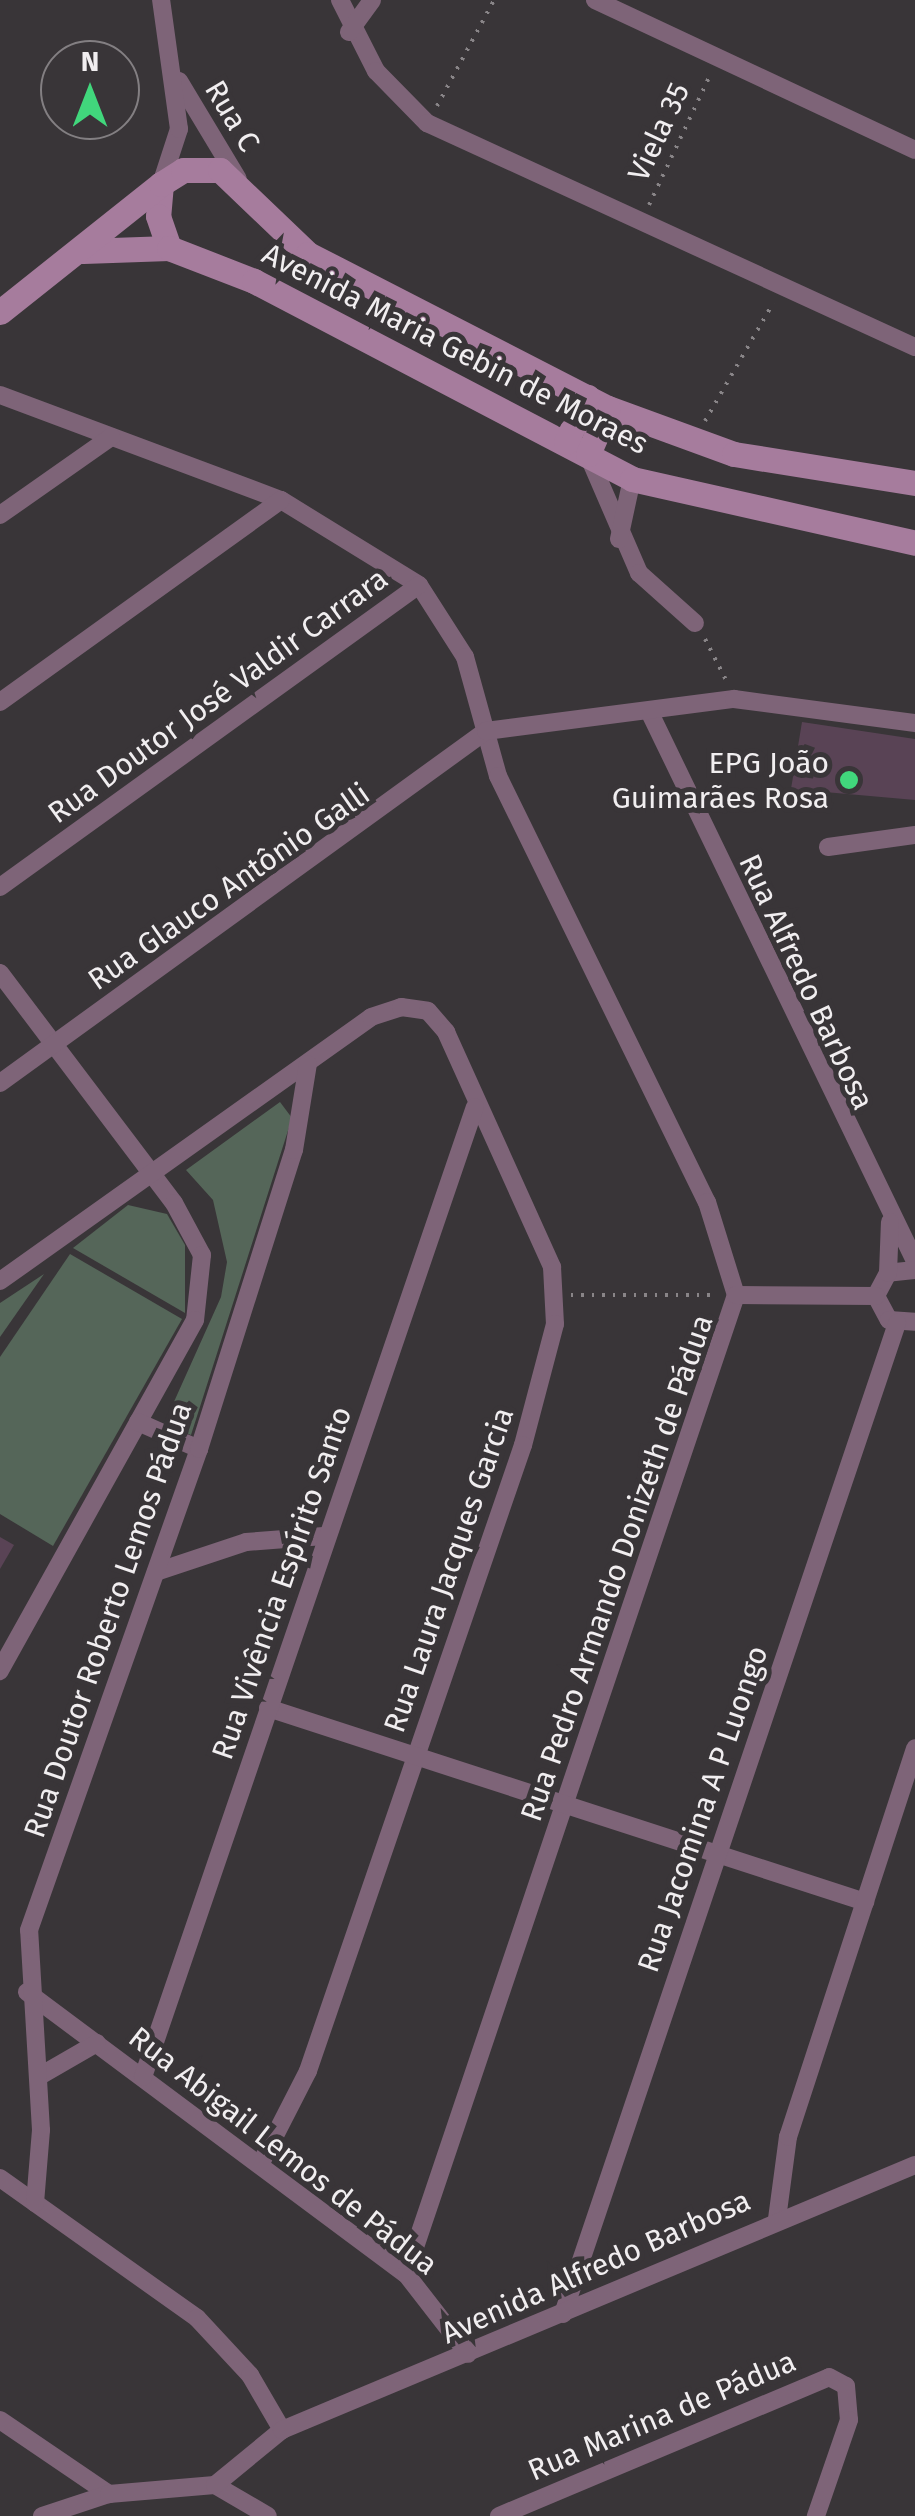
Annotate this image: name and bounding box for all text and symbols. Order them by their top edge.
north arrow [40,40,140,140]
text: N [81,45,99,78]
street label: Rua C [197,74,267,158]
street label: Viela 35 [621,77,697,187]
street label: Avenida Maria Gebin de Moraes [256,236,654,462]
street label: Rua Doutor José Valdir Carrara [41,561,395,831]
place label: EPG João Guimarães Rosa [612,745,829,816]
marker: EPG João Guimarães Rosa [838,769,860,791]
street label: Rua Glauco Antônio Galli [81,776,377,998]
street label: Rua Alfredo Barbosa [731,848,881,1116]
street label: Rua Pedro Armando Donizeth de Pádua [513,1310,721,1826]
street label: Rua Doutor Roberto Lemos Pádua [16,1398,200,1842]
street label: Rua Vivência Espírito Santo [205,1402,359,1764]
street label: Rua Laura Jacques Garcia [376,1403,522,1737]
street label: Rua Jacomina A P Luongo [630,1641,776,1977]
street label: Rua Abigail Lemos de Pádua [122,2019,444,2283]
street label: Avenida Alfredo Barbosa [436,2183,756,2351]
street label: Rua Marina de Pádua [523,2343,801,2489]

